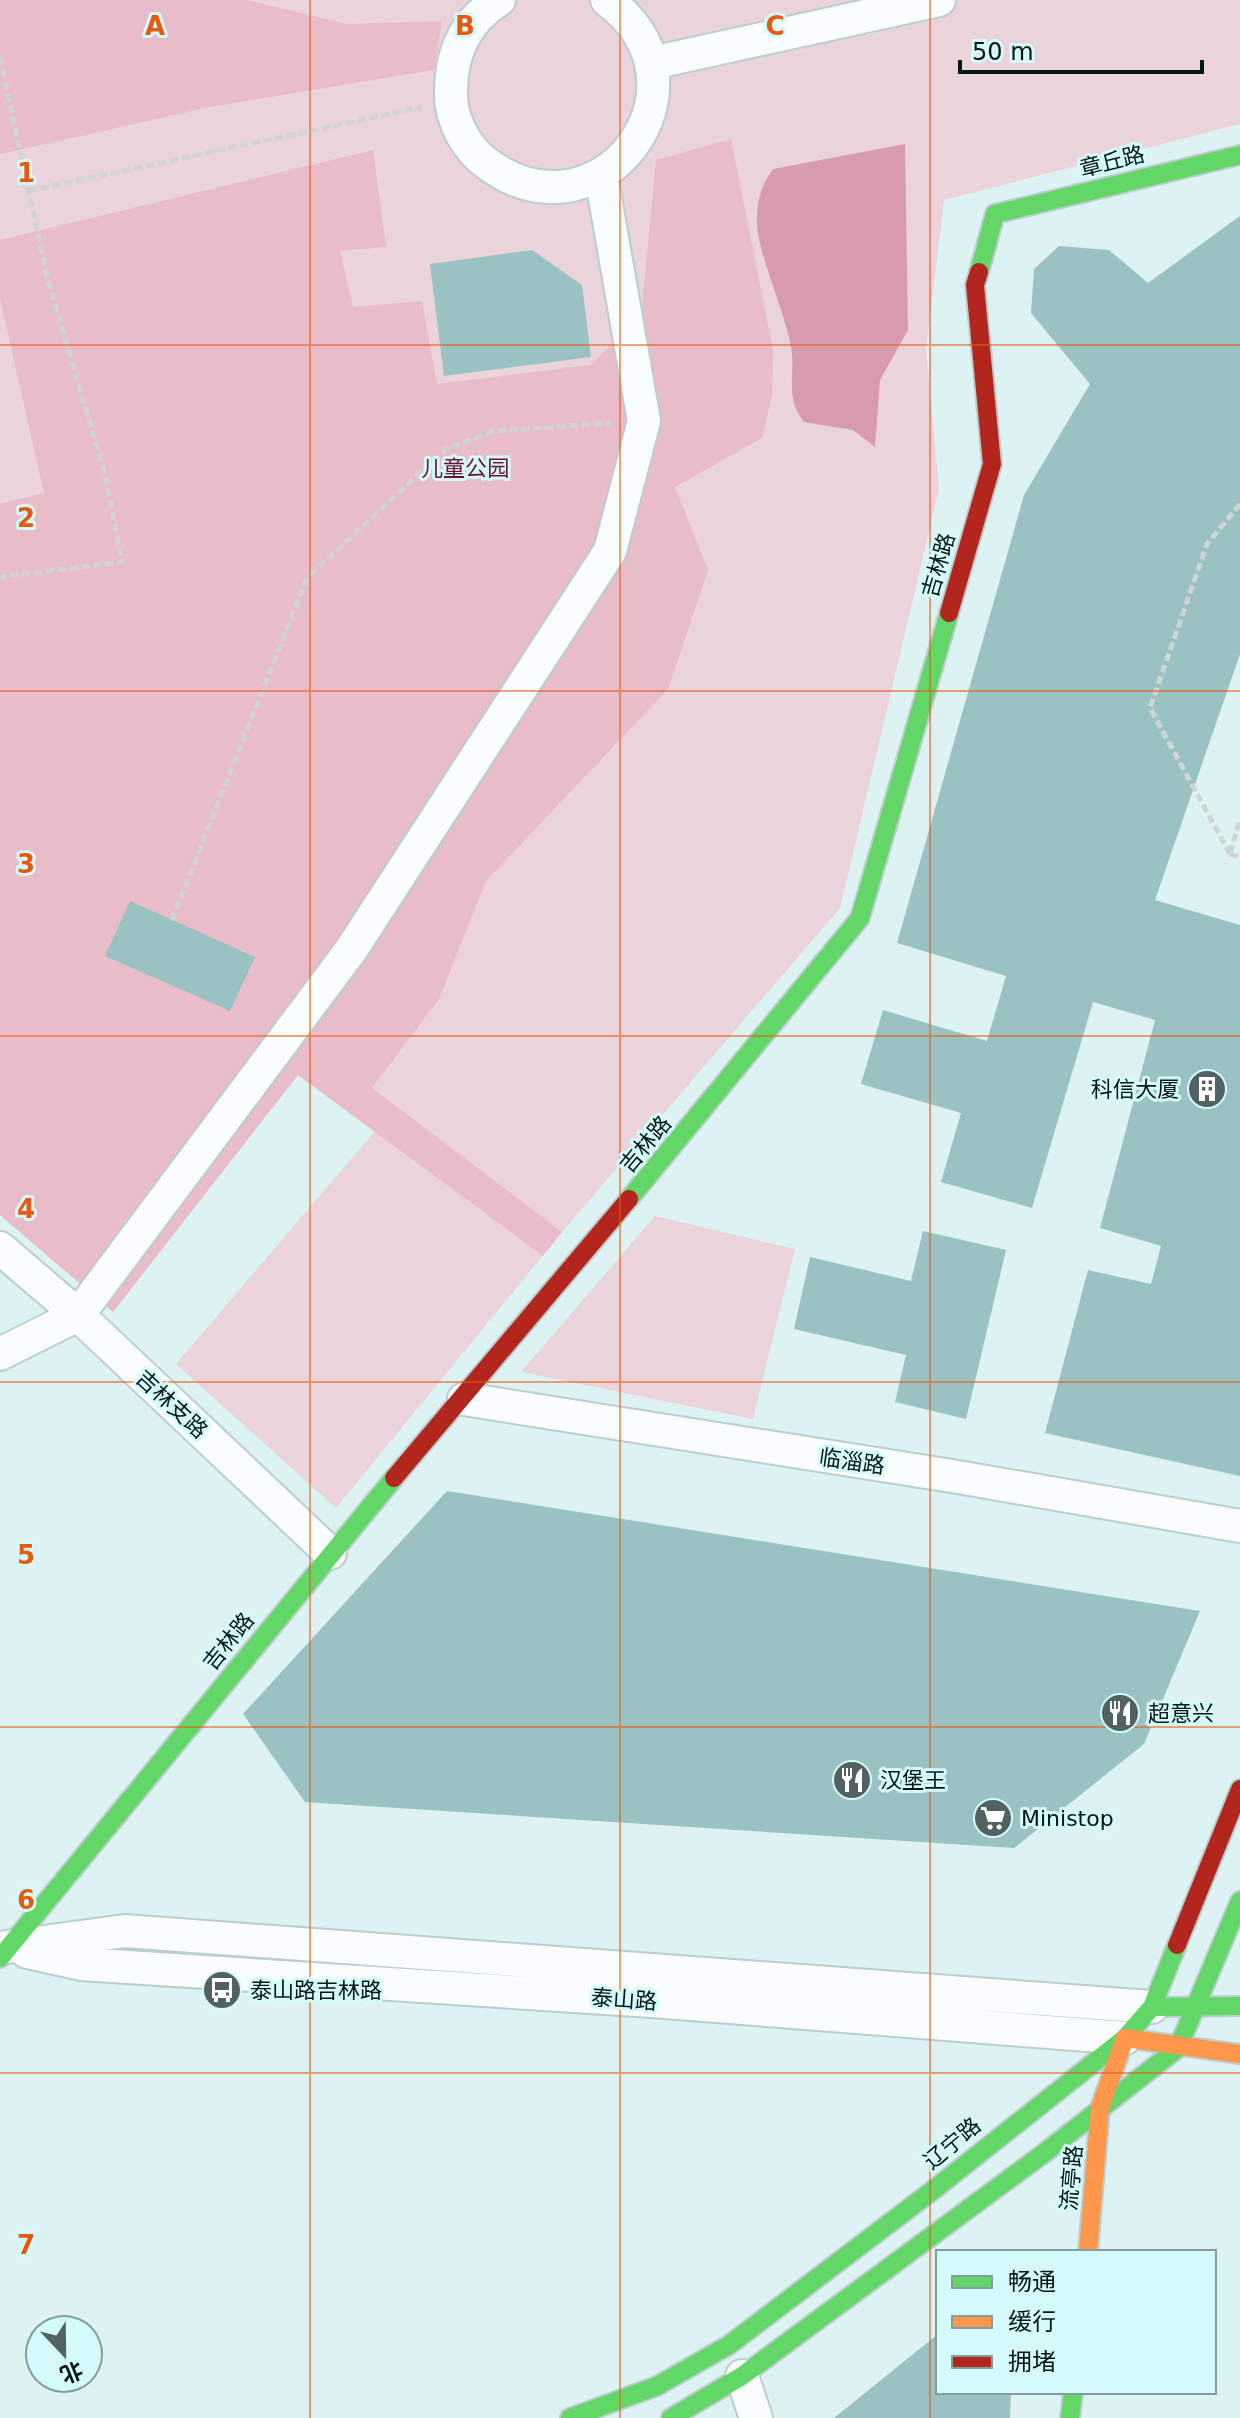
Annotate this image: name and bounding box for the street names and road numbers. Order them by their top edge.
street label: 章丘路 [1077,141,1147,182]
street label: 吉林路 [917,530,960,600]
street label: 吉林路 [615,1111,676,1178]
street label: 吉林支路 [131,1365,212,1444]
street label: 临淄路 [818,1445,886,1478]
street label: 吉林路 [198,1608,259,1675]
street label: 泰山路 [590,1985,658,2014]
street label: 辽宁路 [919,2113,986,2174]
street label: 流亭路 [1056,2144,1087,2212]

